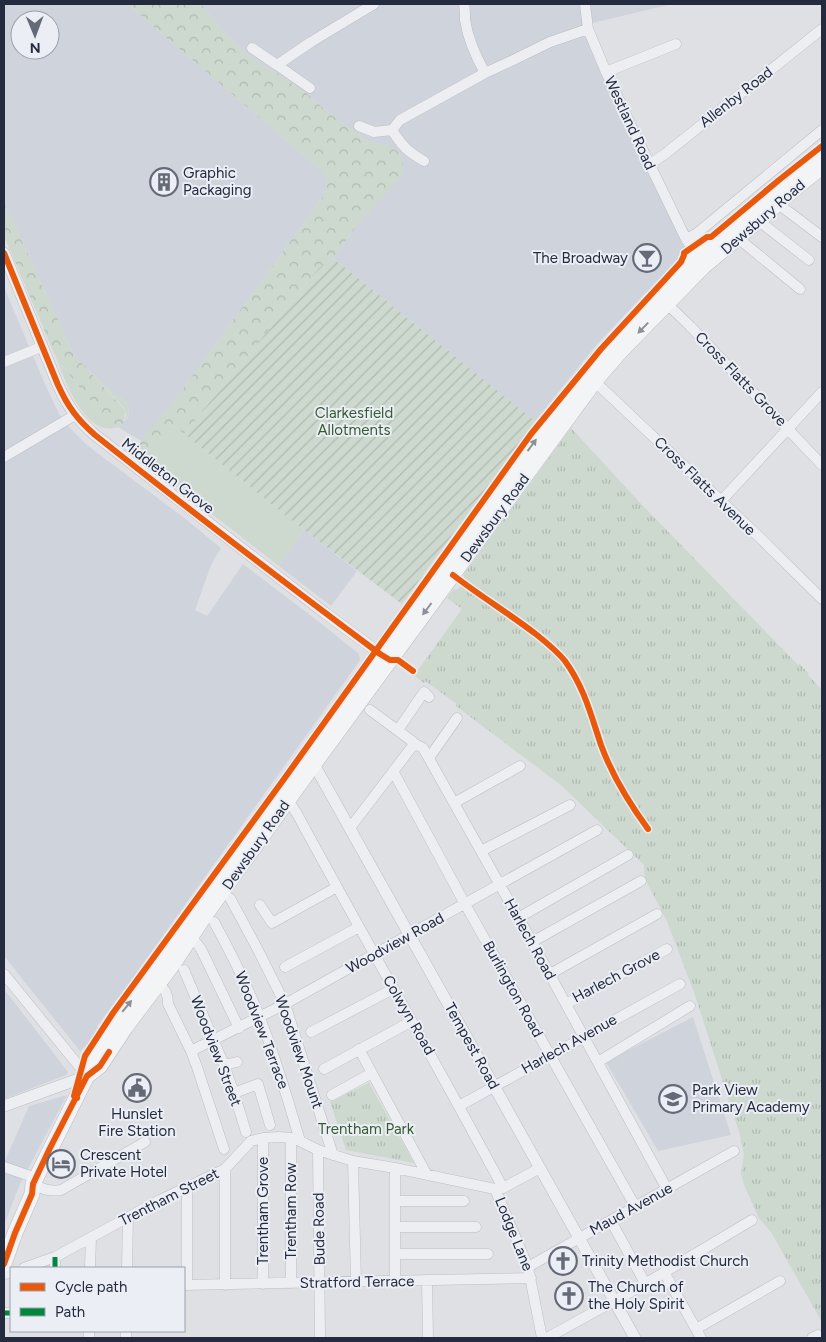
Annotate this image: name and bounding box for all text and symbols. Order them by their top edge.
north arrow [10,10,60,60]
text: N [30,39,41,56]
street label: Allenby Road [696,63,776,131]
street label: Westland Road [601,73,659,173]
place label: Graphic Packaging [183,164,252,199]
building icon: Graphic Packaging [149,167,179,197]
street label: Dewsbury Road [717,176,809,258]
bar icon: The Broadway [632,243,662,273]
place label: The Broadway [533,249,628,267]
one-way arrow [637,322,649,334]
street label: Cross Flatts Grove [691,328,791,430]
park label: Clarkesfield Allotments [315,404,393,439]
street label: Cross Flatts Avenue [651,433,759,539]
street label: Middleton Grove [118,434,218,518]
one-way arrow [527,438,537,452]
street label: Dewsbury Road [457,470,533,566]
one-way arrow [423,603,433,616]
street label: Dewsbury Road [218,797,294,893]
street label: Harlech Road [500,895,560,983]
street label: Woodview Road [343,909,447,977]
street label: Burlington Road [479,938,547,1040]
street label: Harlech Grove [569,945,663,1007]
street label: Woodview Terrace [231,969,293,1091]
street label: Colwyn Road [379,972,439,1058]
street label: Woodview Street [187,993,245,1109]
street label: Woodview Mount [271,993,327,1111]
one-way arrow [121,1000,132,1013]
street label: Tempest Road [441,1000,503,1092]
street label: Harlech Avenue [518,1010,620,1078]
public building icon: Hunslet Fire Station [122,1073,152,1103]
place label: Park View Primary Academy [692,1081,810,1116]
school or university icon: Park View Primary Academy [658,1084,688,1114]
place label: Hunslet Fire Station [98,1105,176,1140]
park label: Trentham Park [318,1120,415,1138]
place label: Crescent Private Hotel [80,1146,167,1181]
hotel icon: Crescent Private Hotel [46,1149,76,1179]
street label: Trentham Grove [254,1157,272,1265]
street label: Trentham Row [282,1162,300,1260]
street label: Trentham Street [116,1164,222,1230]
street label: Maud Avenue [586,1179,676,1239]
street label: Bude Road [309,1192,329,1266]
street label: Lodge Lane [491,1194,537,1274]
church icon: Trinity Methodist Church [548,1246,578,1276]
place label: Trinity Methodist Church [582,1252,749,1270]
legend [10,1267,185,1332]
street label: Stratford Terrace [300,1272,414,1292]
text: Cycle path [55,1278,127,1296]
place label: The Church of the Holy Spirit [588,1278,685,1313]
church icon: The Church of the Holy Spirit [554,1281,584,1311]
text: Path [55,1303,85,1321]

